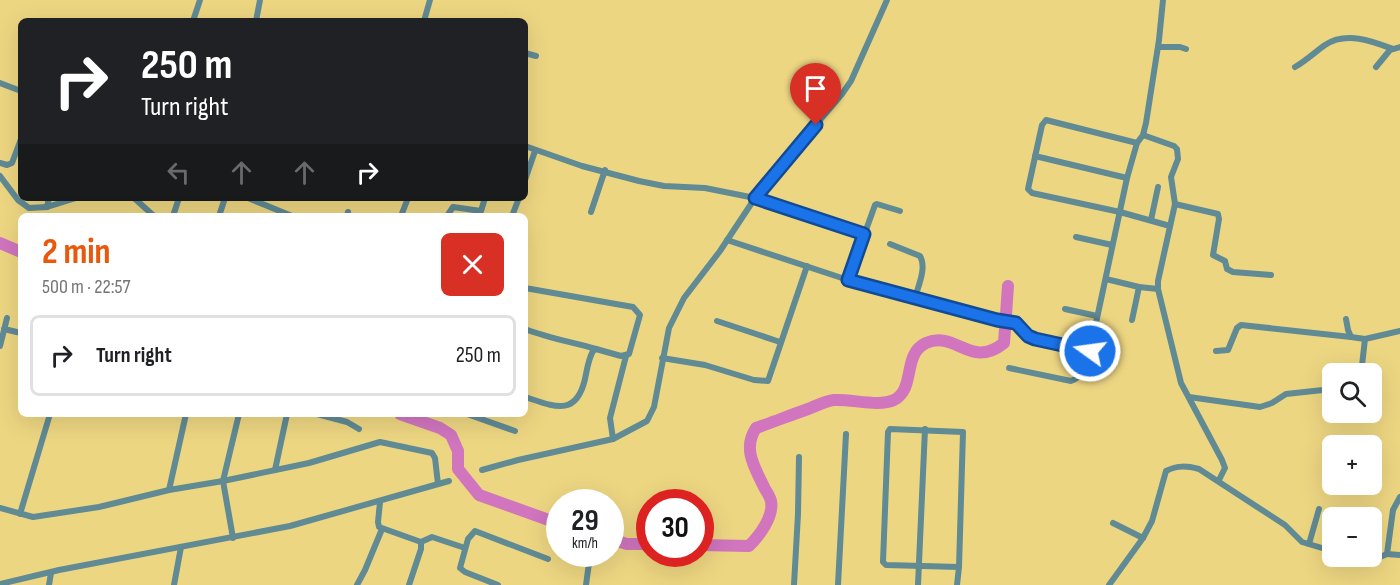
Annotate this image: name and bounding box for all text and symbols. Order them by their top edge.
text: 250 m [141,40,232,91]
icon: right [42,42,120,120]
pin [790,63,841,125]
icon: arrive [799,72,832,105]
text: Turn right [141,91,228,123]
icon: left [162,156,195,189]
icon: ahead [225,156,258,189]
icon: ahead [288,156,321,189]
icon: right [351,156,384,189]
text: 2 min [42,231,111,274]
button: close [441,233,504,296]
text: 500 m · 22:57 [42,275,130,299]
position arrow [1058,319,1122,383]
icon: right [45,339,78,372]
text: Turn right [96,342,172,369]
text: 250 m [456,342,501,369]
map controls [1322,363,1382,567]
button: search [1322,363,1382,423]
button: + [1322,435,1382,495]
speed limit sign: 30 [636,489,714,567]
text: 29 [571,503,599,539]
button: − [1322,507,1382,567]
text: km/h [572,534,598,553]

